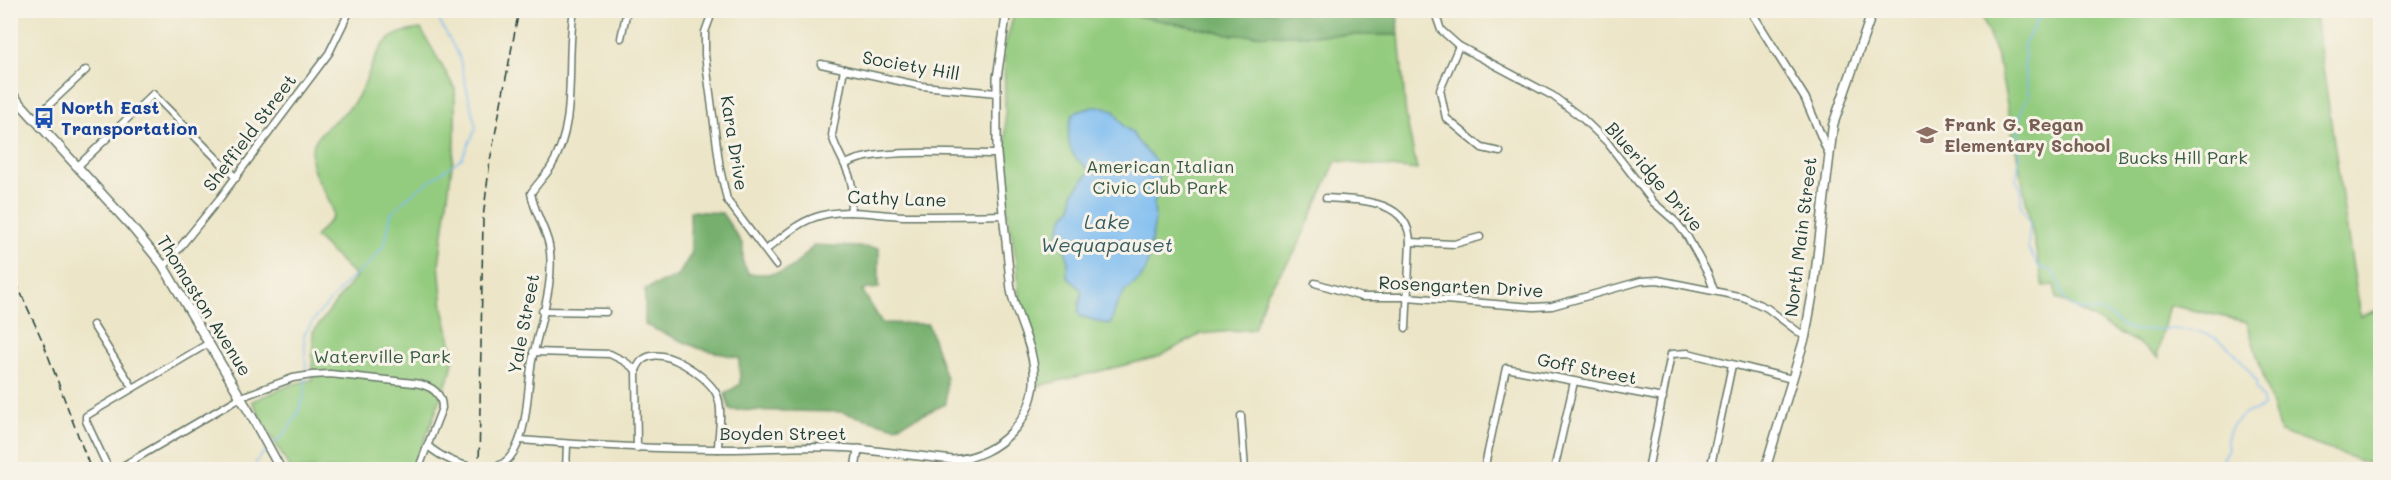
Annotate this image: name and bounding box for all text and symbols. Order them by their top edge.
street label: Society Hill [861,45,962,85]
street label: Sheffield Street [197,69,301,196]
street label: Kara Drive [716,94,754,192]
place label: North East Transportation [61,95,198,140]
bus stop icon: North East Transportation [32,106,56,130]
place label: Frank G. Regan Elementary School [1944,112,2110,157]
street label: Blueridge Drive [1601,117,1709,236]
school or university icon: Frank G. Regan Elementary School [1915,123,1939,147]
park label: Bucks Hill Park [2118,145,2248,169]
park label: American Italian Civic Club Park [1086,154,1234,199]
street label: North Main Street [1778,156,1822,318]
street label: Cathy Lane [847,184,947,212]
water label: Lake Wequapauset [1041,208,1173,257]
street label: Thomaston Avenue [152,231,258,380]
street label: Rosengarten Drive [1378,270,1544,302]
street label: Yale Street [502,272,545,376]
park label: Waterville Park [314,344,450,368]
street label: Goff Street [1535,347,1639,389]
street label: Boyden Street [720,421,846,445]

